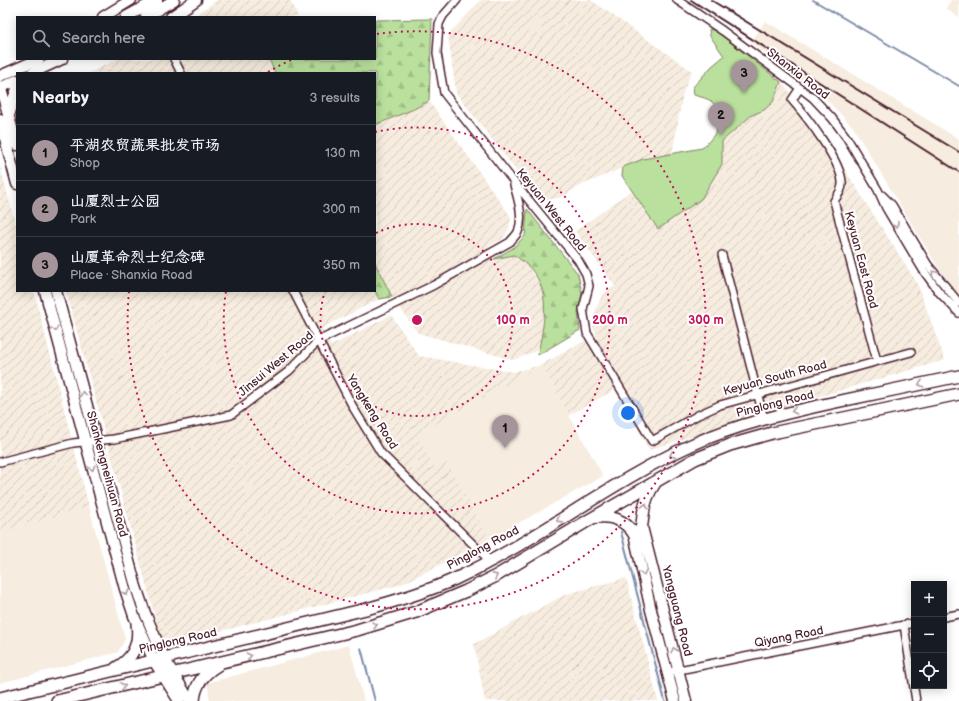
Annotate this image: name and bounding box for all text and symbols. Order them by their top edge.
search box [16,16,376,60]
icon: search [30,27,52,49]
text: Search here [62,29,145,48]
street label: Shanxia Road [764,45,832,103]
pin: 3 [731,60,757,93]
text: Nearby [32,88,89,108]
text: 3 results [309,90,360,106]
pin: 2 [708,102,734,135]
text: 平湖农贸蔬果批发市场 [70,136,220,155]
text: 1 [42,145,48,161]
text: 130 m [325,145,360,161]
text: Shop [70,155,100,171]
street label: Keyuan West Road [513,166,589,255]
text: 山厦烈士公园 [70,192,160,211]
text: 2 [41,201,49,217]
text: 300 m [322,201,360,217]
street label: Keyuan East Road [841,210,881,310]
text: Park [70,211,96,227]
one-way arrow [891,221,898,228]
text: 山厦革命烈士纪念碑 [70,248,205,267]
text: 3 [41,257,49,273]
text: 350 m [323,257,360,273]
text: Place · Shanxia Road [70,267,192,283]
one-way arrow [931,270,939,277]
centre of rings [410,313,424,327]
text: 100 m [496,313,530,328]
text: 200 m [592,313,628,328]
text: 300 m [688,313,724,328]
one-way arrow [50,325,59,332]
street label: Jinsui West Road [235,328,317,400]
street label: Keyuan South Road [722,357,828,399]
street label: Yangkeng Road [343,371,401,452]
one-way arrow [918,379,924,387]
street label: Pinglong Road [735,387,815,421]
one-way arrow [79,390,88,397]
your location [618,403,638,423]
one-way arrow [791,407,797,415]
street label: Shankengneihuan Road [83,409,131,539]
pin: 1 [492,415,518,448]
one-way arrow [669,450,676,457]
one-way arrow [87,464,96,471]
one-way arrow [640,502,648,509]
one-way arrow [556,515,563,522]
street label: Pinglong Road [444,523,522,573]
street label: Yangguang Road [658,563,696,658]
one-way arrow [638,569,646,576]
one-way arrow [491,573,499,580]
map controls [911,581,947,689]
button: + [911,581,947,617]
one-way arrow [122,590,130,597]
button: − [911,617,947,653]
one-way arrow [372,621,379,630]
street label: Qiyang Road [753,623,825,651]
street label: Pinglong Road [138,625,218,657]
one-way arrow [670,646,678,653]
one-way arrow [246,652,252,660]
button: locate [911,653,947,689]
one-way arrow [119,682,126,690]

